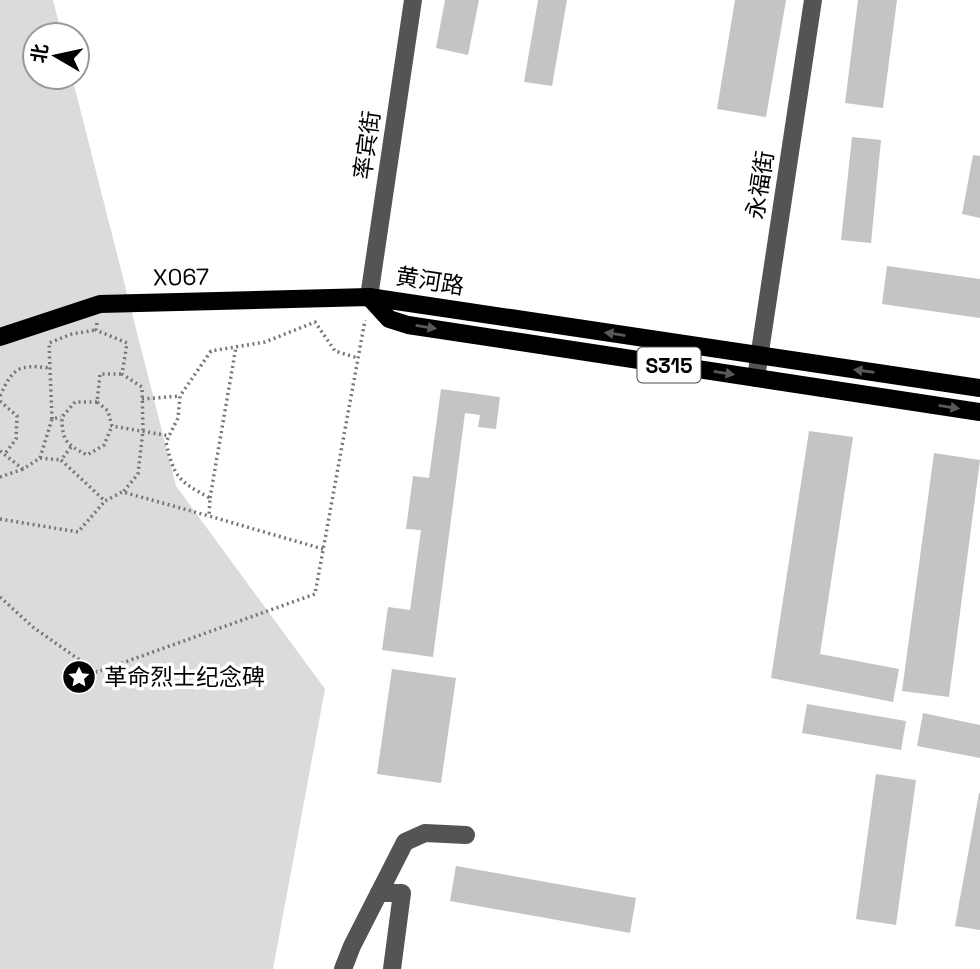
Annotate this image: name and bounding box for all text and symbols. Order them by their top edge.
north arrow [21,21,91,91]
text: 北 [26,42,54,65]
street label: 率宾街 [347,109,387,181]
street label: 永福街 [740,149,780,221]
street label: 黄河路 [394,261,466,301]
street label: X067 [153,262,209,292]
one-way arrow [416,322,438,333]
one-way arrow [604,328,626,339]
road number: S315 [638,348,700,382]
one-way arrow [853,366,875,377]
one-way arrow [713,368,735,379]
one-way arrow [938,402,960,413]
place icon: 革命烈士纪念碑 [60,658,98,696]
place label: 革命烈士纪念碑 [104,662,265,692]

